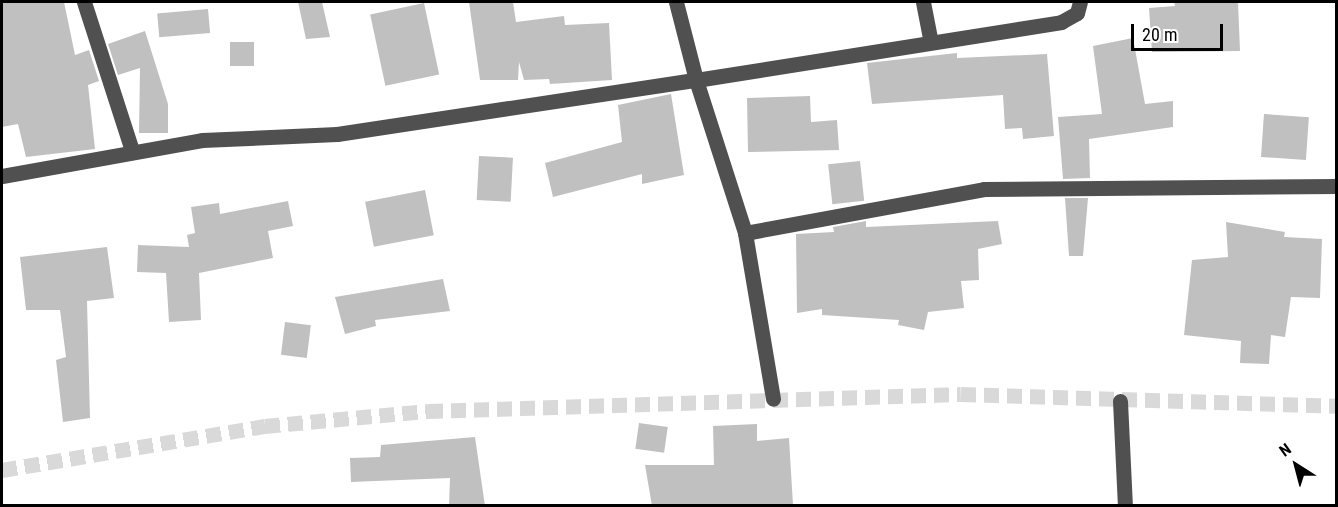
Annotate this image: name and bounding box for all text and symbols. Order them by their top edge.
scale bar [1134,12,1226,50]
text: 20 m [1142,24,1177,45]
north arrow [1266,435,1326,495]
text: N [1276,439,1295,461]

